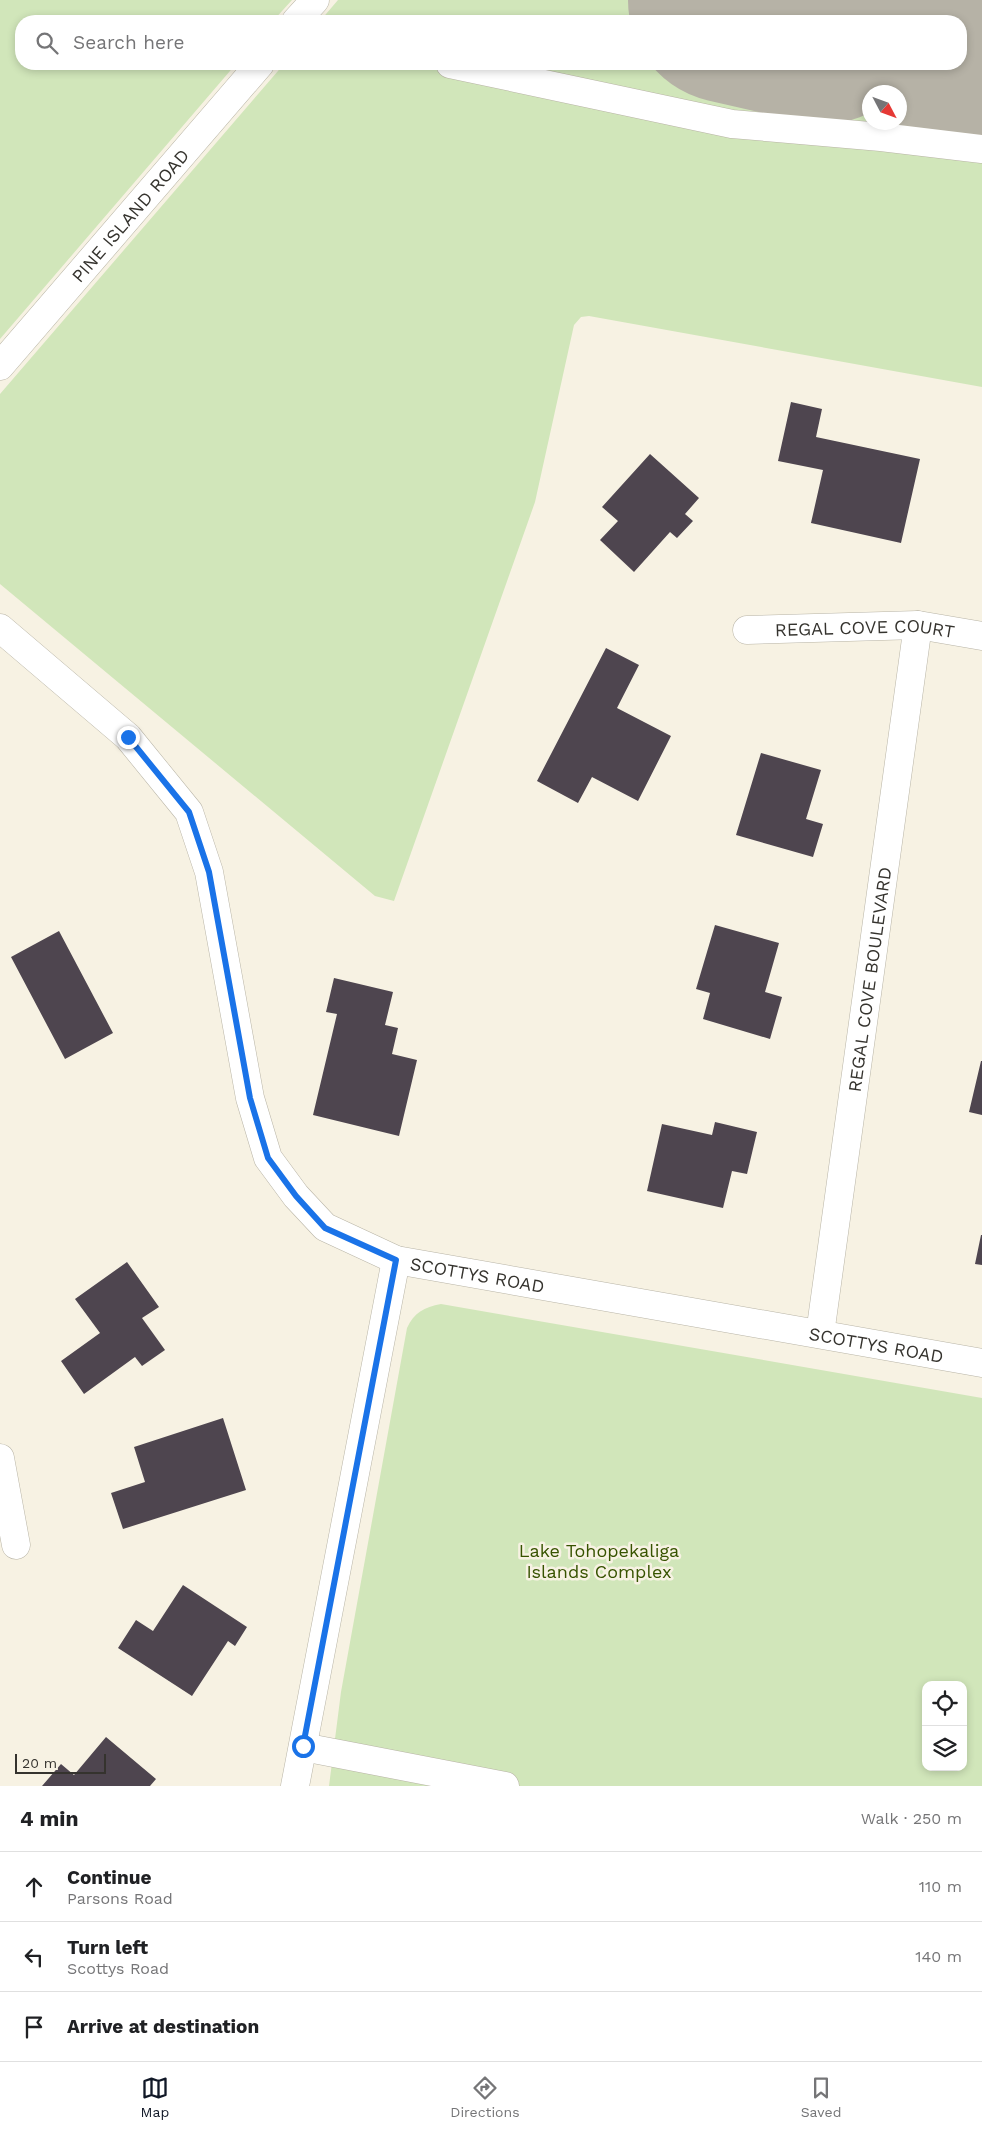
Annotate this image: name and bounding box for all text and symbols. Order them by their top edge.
search box [15,15,967,70]
icon: search [33,29,61,57]
text: Search here [73,31,184,54]
north arrow [862,85,907,130]
street label: PINE ISLAND ROAD [67,144,193,286]
street label: REGAL COVE COURT [774,614,957,642]
route end [117,726,140,749]
street label: REGAL COVE BOULEVARD [843,865,895,1093]
street label: SCOTTYS ROAD [409,1252,546,1296]
street label: SCOTTYS ROAD [807,1322,945,1367]
park label: Lake Tohopekaliga Islands Complex [519,1540,679,1582]
map controls [922,1681,967,1771]
button: locate [922,1681,967,1726]
button: layers [922,1726,967,1771]
route start [292,1735,315,1758]
scale bar [15,1751,106,1774]
text: 20 m [22,1755,57,1771]
text: 4 min [20,1806,78,1831]
text: Walk · 250 m [861,1809,962,1828]
text: Continue [67,1866,151,1889]
icon: ahead [20,1873,48,1901]
text: 110 m [919,1877,962,1896]
text: Parsons Road [67,1889,173,1908]
text: Turn left [67,1936,148,1959]
icon: left [20,1943,48,1971]
text: 140 m [915,1947,962,1966]
text: Scottys Road [67,1959,169,1978]
icon: arrive [20,2013,48,2041]
text: Arrive at destination [67,2015,259,2038]
tab: Map [141,2074,169,2120]
tab: Directions [450,2074,520,2120]
tab: Saved [801,2074,841,2120]

